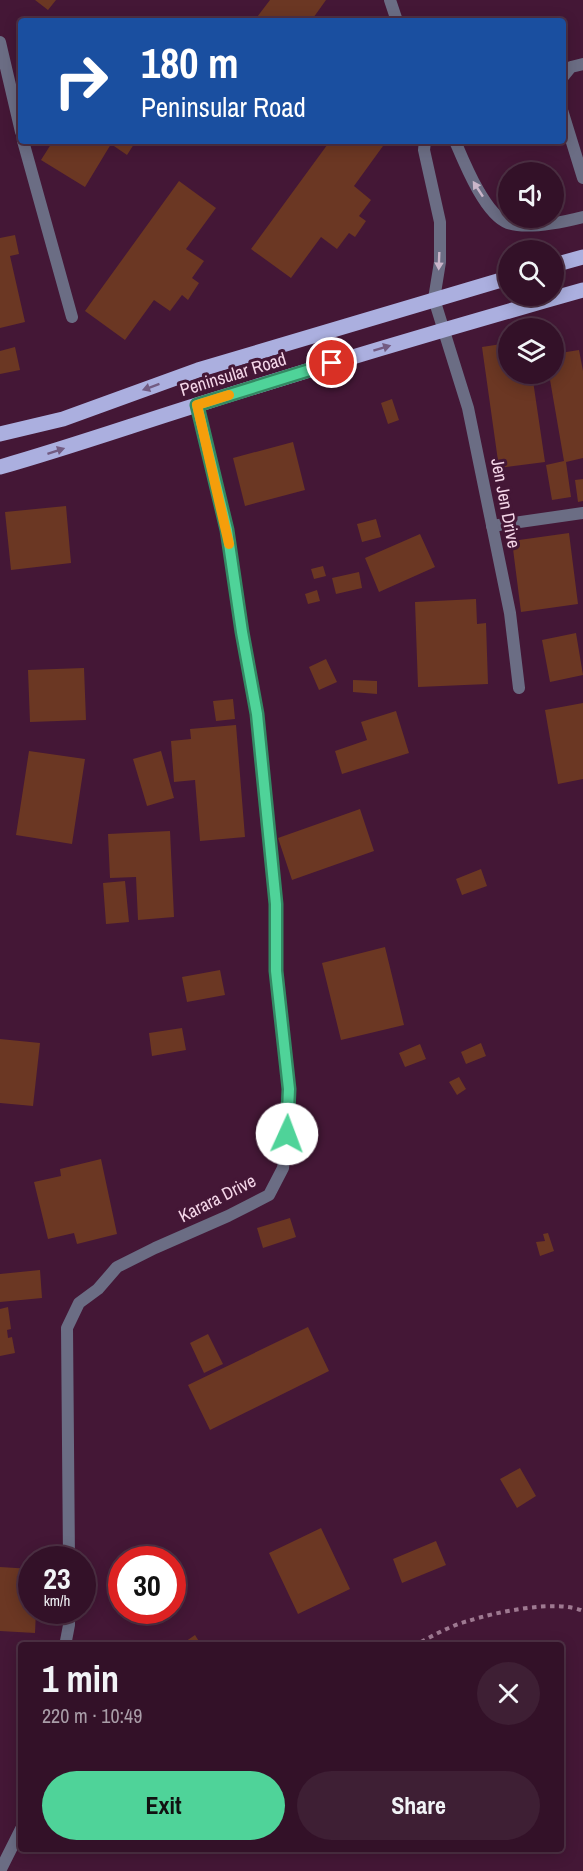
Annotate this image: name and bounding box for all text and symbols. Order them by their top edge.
text: 180 m [141,35,239,91]
icon: right [42,42,120,120]
text: Peninsular Road [141,89,306,125]
map controls [498,162,564,384]
button: sound [498,162,564,228]
one-way arrow [472,182,484,198]
button: search [498,240,564,306]
one-way arrow [435,251,444,270]
button: layers [498,318,564,384]
pin [306,337,357,388]
one-way arrow [373,343,391,352]
street label: Peninsular Road [177,346,289,402]
icon: arrive [315,346,348,379]
one-way arrow [142,382,160,392]
one-way arrow [47,446,65,455]
street label: Jen Jen Drive [485,456,527,550]
position arrow [255,1102,319,1166]
street label: Karara Drive [174,1168,260,1228]
speed limit sign: 30 [108,1546,186,1624]
text: 23 [43,1558,71,1598]
text: km/h [44,1590,70,1611]
text: 1 min [42,1655,119,1703]
button: close [477,1662,540,1725]
text: 220 m · 10:49 [42,1702,142,1729]
button: Exit [42,1771,285,1840]
button: Share [297,1771,540,1840]

